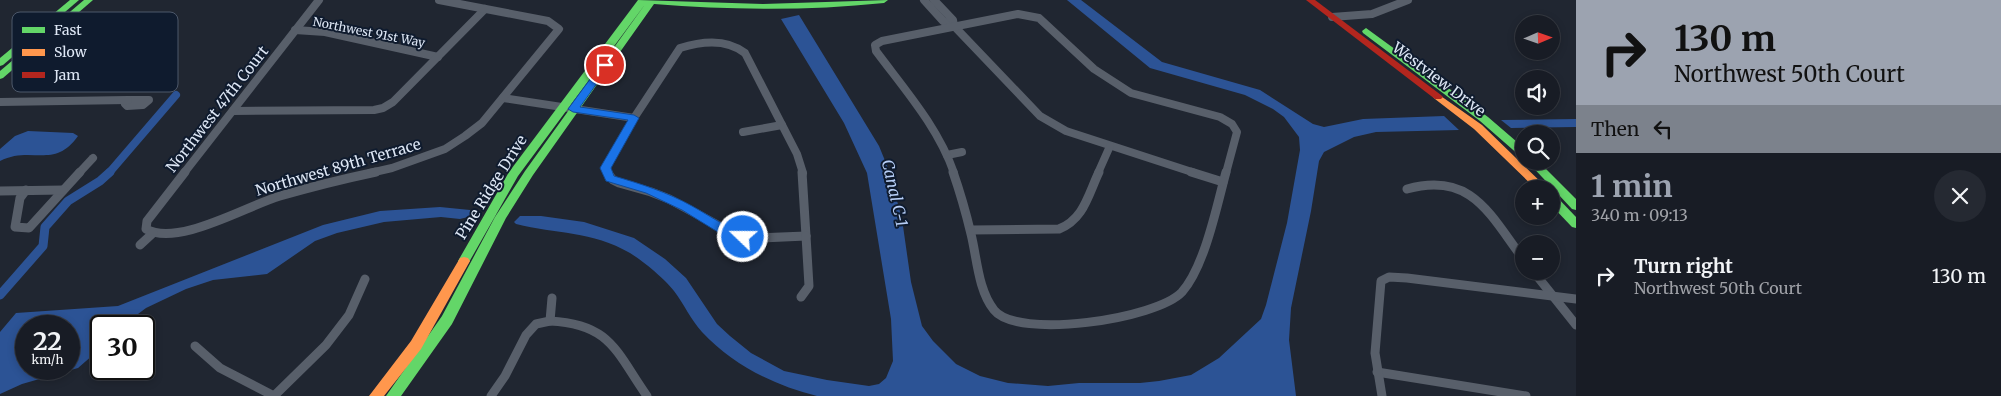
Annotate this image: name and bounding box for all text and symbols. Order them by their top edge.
legend [12,12,178,92]
street label: Northwest 91st Way [312,14,426,50]
north arrow [1515,15,1560,60]
map controls [1515,15,1560,280]
text: 130 m [1674,17,1776,61]
icon: right [1591,20,1656,85]
text: Fast [54,21,82,39]
street label: Westview Drive [1388,37,1490,120]
street label: Northwest 47th Court [162,42,272,176]
text: Slow [54,43,87,61]
pin [584,44,626,86]
icon: arrive [591,51,619,79]
text: Northwest 50th Court [1674,60,1905,88]
text: Jam [53,66,80,84]
button: sound [1515,70,1560,115]
icon: left [1649,115,1677,143]
text: Then [1591,117,1639,141]
button: search [1515,125,1560,170]
street label: Pine Ridge Drive [451,131,531,243]
street label: Northwest 89th Terrace [253,134,423,200]
water label: Canal C-1 [878,157,912,229]
text: 1 min [1591,167,1673,205]
button: close [1934,170,1986,222]
button: + [1515,180,1560,225]
text: 340 m · 09:13 [1591,205,1688,225]
position arrow [716,210,768,262]
button: − [1515,235,1560,280]
text: Turn right [1634,254,1733,278]
icon: right [1591,262,1619,290]
text: 130 m [1932,264,1986,288]
text: Northwest 50th Court [1634,278,1802,298]
speed limit sign: 30 [90,315,155,380]
text: 22 [33,325,62,357]
text: km/h [32,352,63,367]

